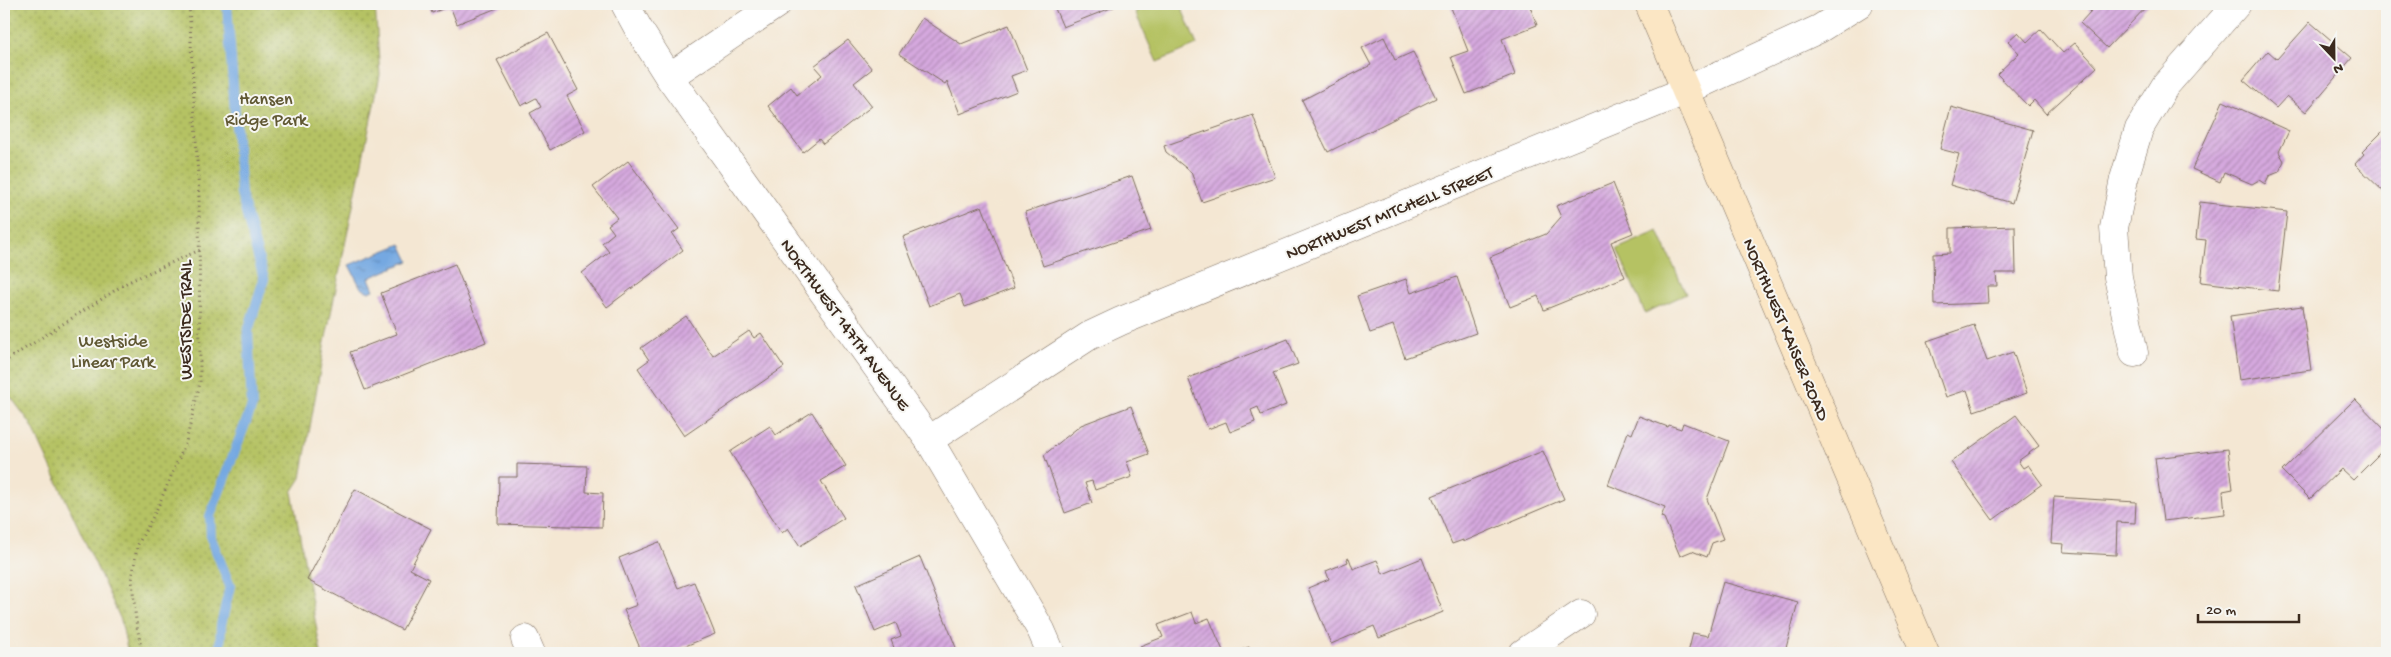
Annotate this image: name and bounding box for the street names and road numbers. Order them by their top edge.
street label: NORTHWEST MITCHELL STREET [1283,163,1498,266]
street label: NORTHWEST 147TH AVENUE [775,236,914,416]
street label: NORTHWEST KAISER ROAD [1737,236,1833,425]
street label: WESTSIDE TRAIL [177,259,198,380]

